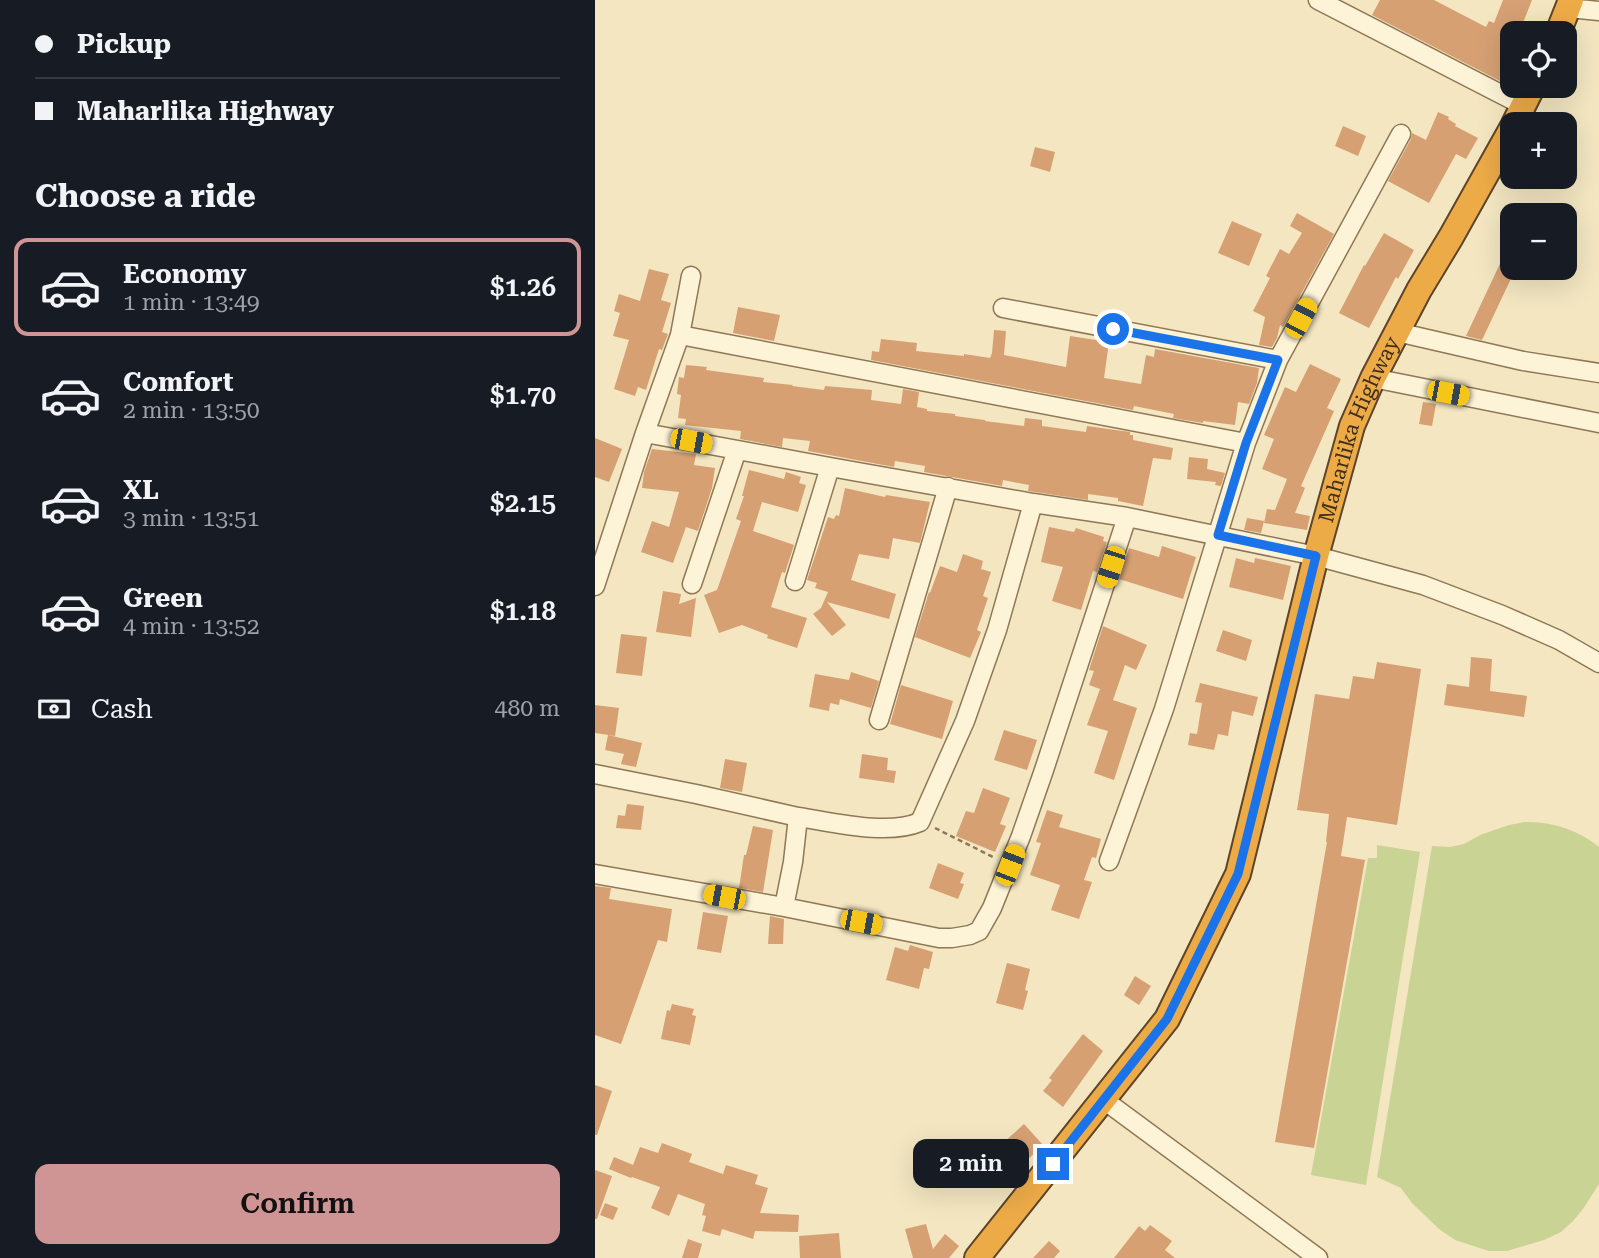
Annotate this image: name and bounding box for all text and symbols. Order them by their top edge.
map controls [1500,21,1577,280]
button: locate [1500,21,1577,98]
text: Pickup [77,29,171,59]
text: Maharlika Highway [77,96,334,126]
button: + [1500,112,1577,189]
text: Choose a ride [35,177,256,215]
button: − [1500,203,1577,280]
icon: car [39,256,102,319]
text: Economy [123,259,246,289]
text: $1.26 [490,272,556,302]
text: 1 min · 13:49 [123,289,260,316]
car [1282,295,1321,341]
route start [1097,313,1129,345]
street label: Maharlika Highway [1314,332,1405,525]
icon: car [39,364,102,427]
text: Comfort [123,367,233,397]
car [1426,379,1471,407]
text: $1.70 [490,380,556,410]
text: 2 min · 13:50 [123,397,260,424]
car [669,427,714,455]
icon: car [39,472,102,535]
text: XL [123,475,159,505]
text: $2.15 [490,488,556,518]
text: 3 min · 13:51 [123,505,260,532]
car [1095,544,1128,590]
icon: car [39,580,102,643]
text: Green [123,583,203,613]
text: $1.18 [490,596,556,626]
text: 4 min · 13:52 [123,613,260,640]
icon: cash [35,690,73,728]
text: Cash [91,694,153,724]
text: 480 m [495,695,560,722]
car [993,842,1028,888]
car [702,883,747,911]
car [839,908,884,936]
callout: 2 min [913,1140,1029,1188]
route end [1037,1148,1069,1180]
text: 2 min [939,1150,1003,1177]
button: Confirm [35,1164,560,1244]

